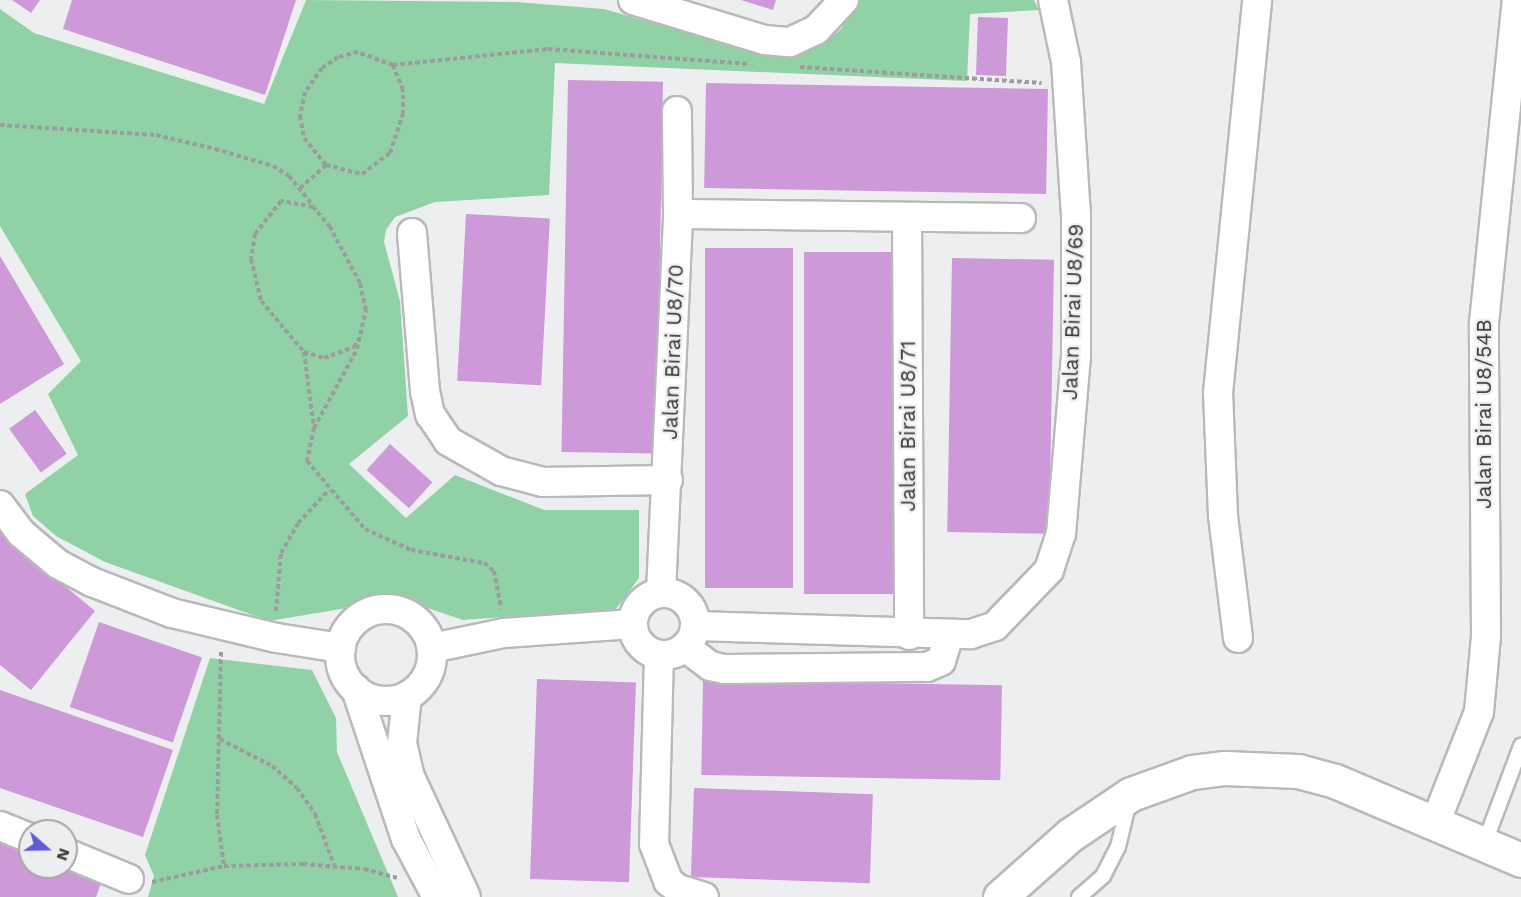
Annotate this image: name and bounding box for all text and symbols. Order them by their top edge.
street label: Jalan Birai U8/69 [1057,223,1089,401]
street label: Jalan Birai U8/70 [657,264,689,440]
street label: Jalan Birai U8/54B [1471,319,1497,509]
street label: Jalan Birai U8/71 [895,340,921,512]
north arrow [18,819,78,879]
text: N [53,846,74,863]

